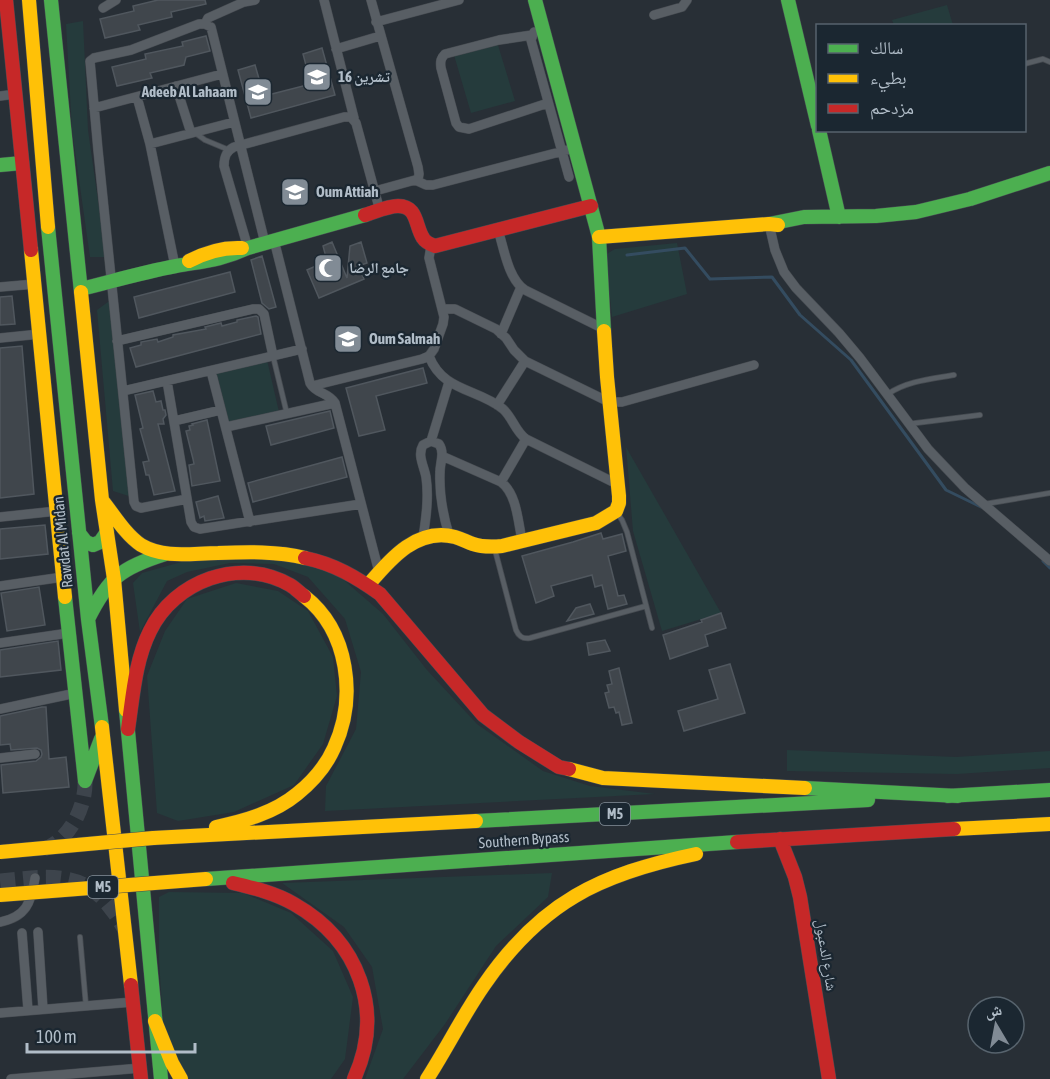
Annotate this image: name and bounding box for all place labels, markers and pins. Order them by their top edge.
school or university icon: 16 تشرين [301,61,333,93]
place label: 16 تشرين [338,68,390,86]
school or university icon: Adeeb Al Lahaam [242,76,274,108]
place label: Adeeb Al Lahaam [141,83,237,100]
school or university icon: Oum Attiah [279,176,311,208]
place label: Oum Attiah [316,183,379,200]
mosque icon: جامع الرضا [312,252,344,284]
place label: جامع الرضا [349,259,409,278]
school or university icon: Oum Salmah [332,323,364,355]
place label: Oum Salmah [369,330,440,347]

